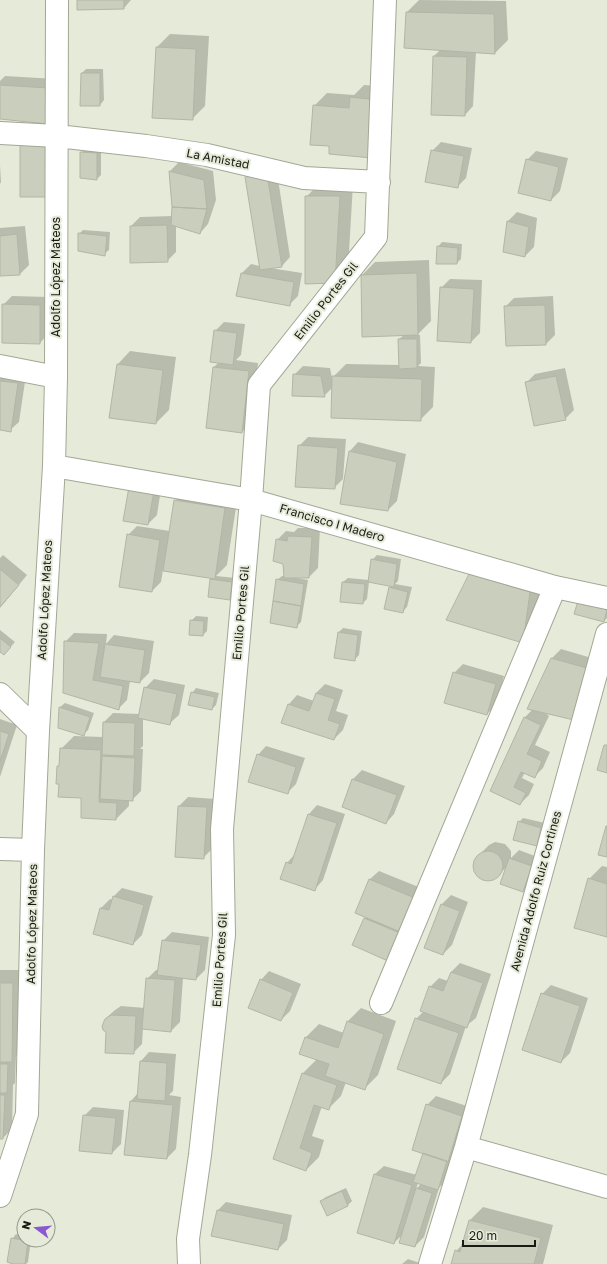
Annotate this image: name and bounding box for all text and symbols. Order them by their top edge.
street label: La Amistad [185,145,251,172]
street label: Adolfo López Mateos [48,217,63,337]
street label: Emilio Portes Gil [290,259,361,343]
street label: Francisco I Madero [278,500,386,545]
street label: Adolfo López Mateos [34,540,55,660]
street label: Emilio Portes Gil [229,565,252,661]
street label: Avenida Adolfo Ruiz Cortines [507,809,564,973]
street label: Adolfo López Mateos [23,864,40,984]
street label: Emilio Portes Gil [209,912,230,1008]
north arrow [16,1208,56,1248]
text: N [19,1219,33,1231]
scale bar [463,1222,535,1248]
text: 20 m [469,1228,497,1243]

